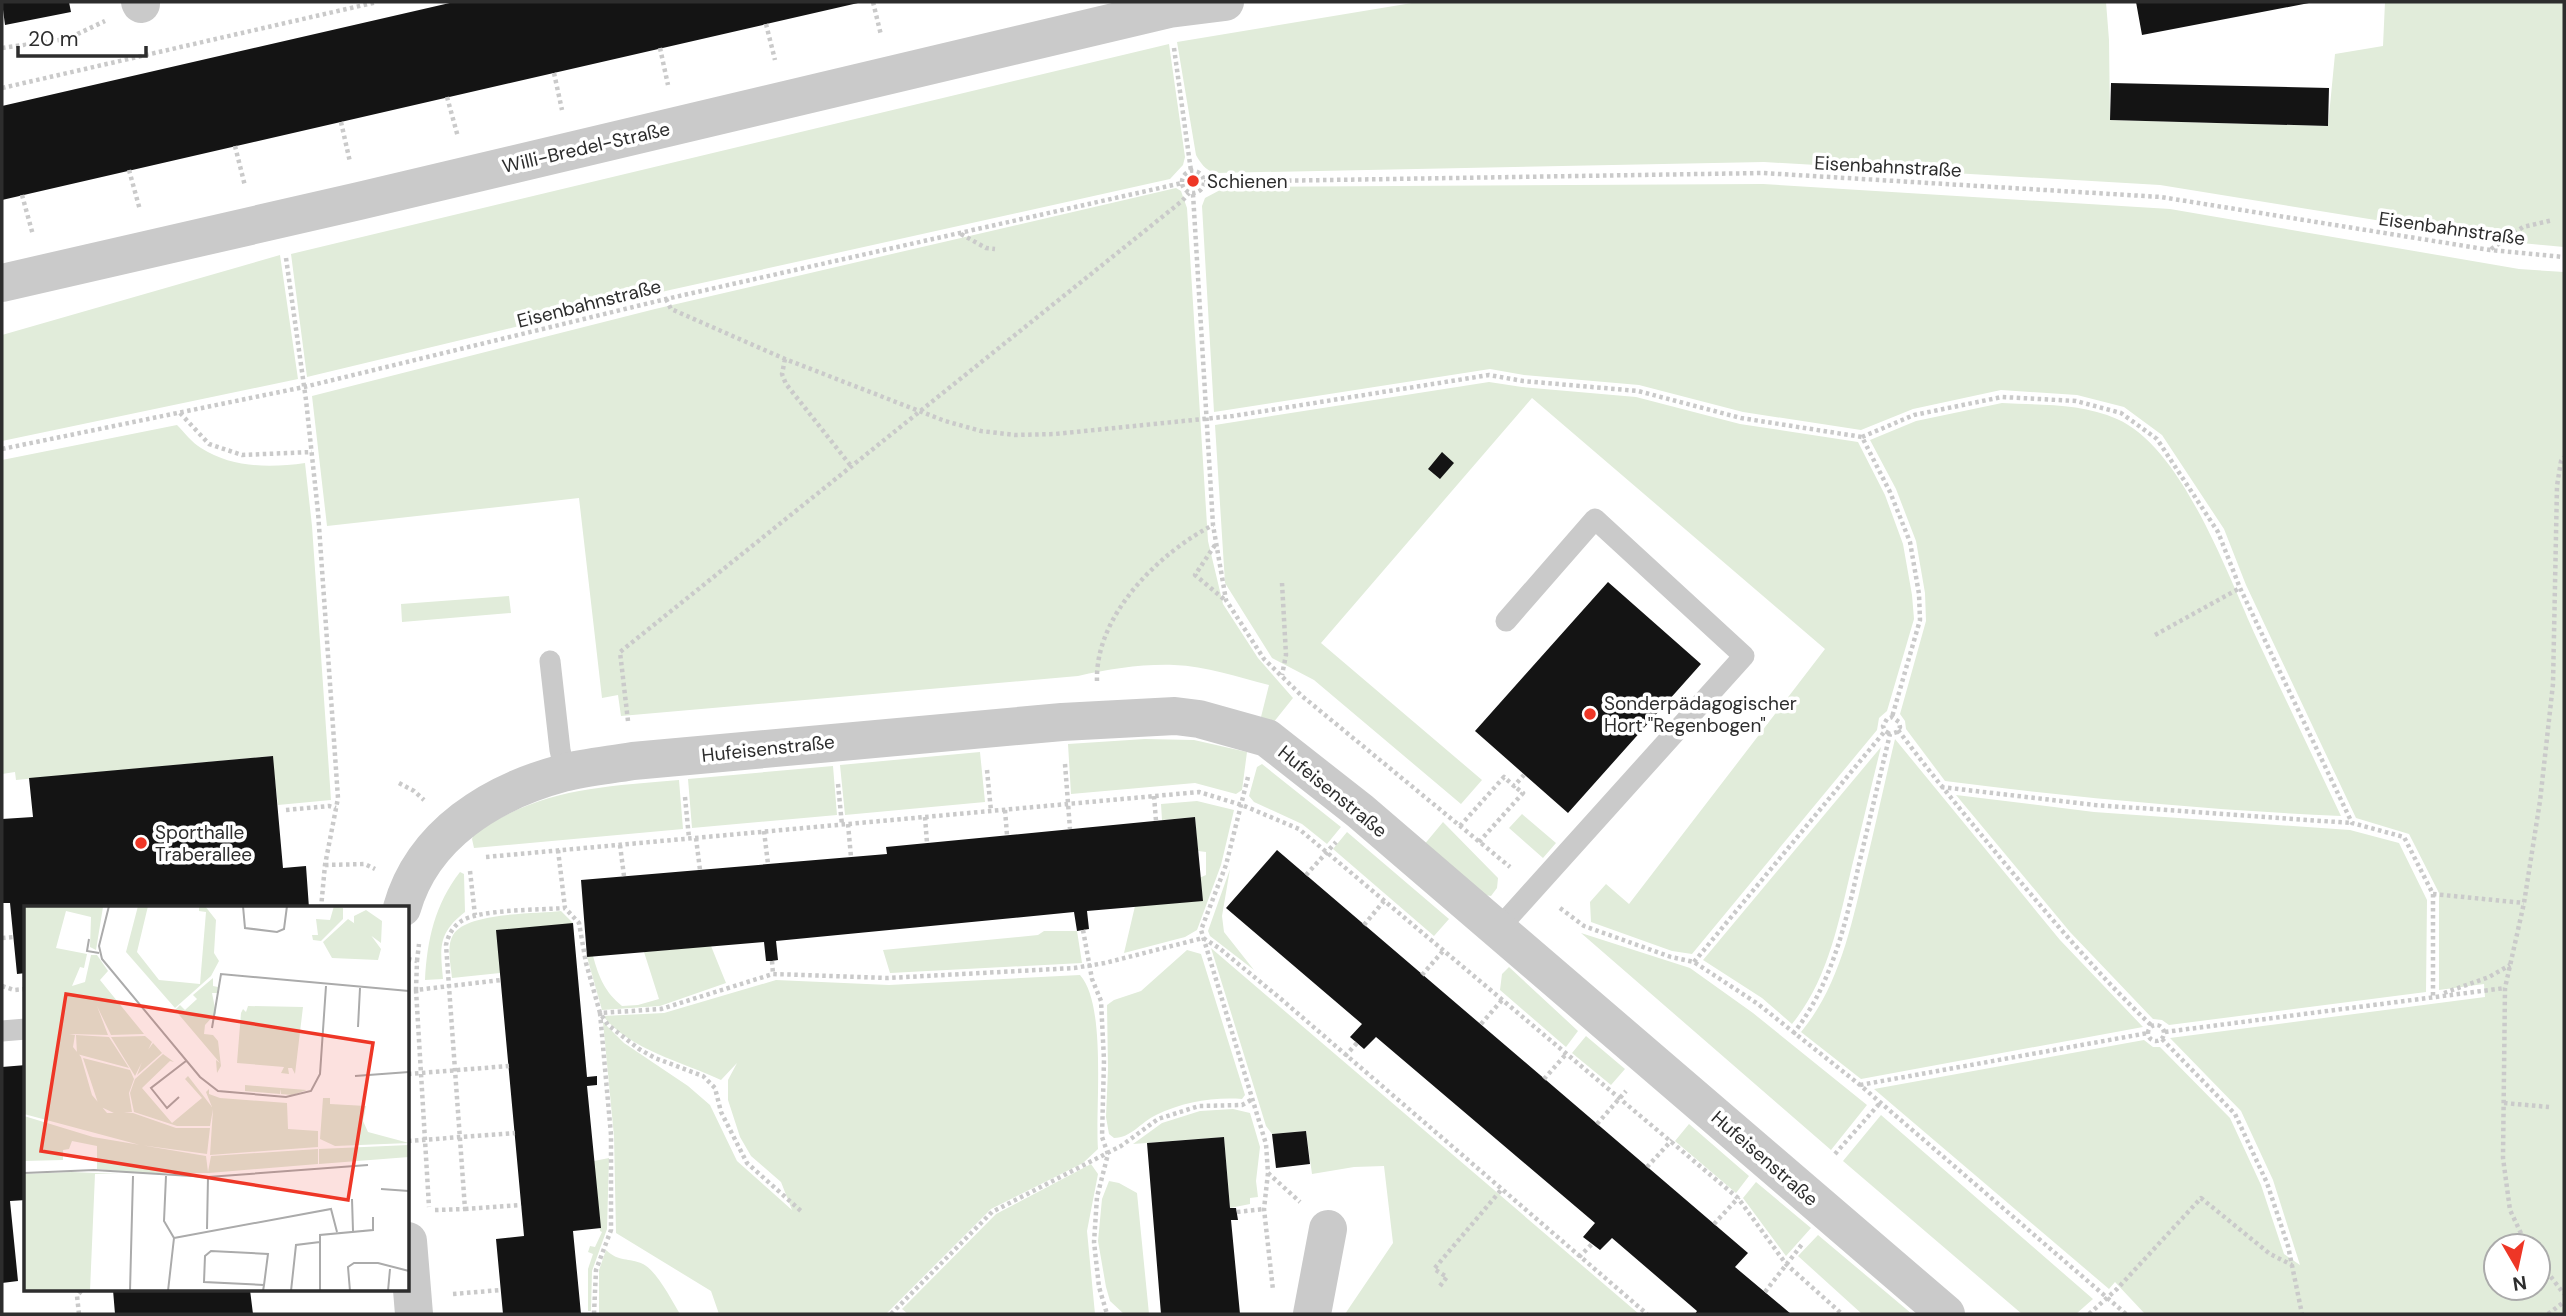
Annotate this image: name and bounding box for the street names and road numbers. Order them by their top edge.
street label: Willi-Bredel-Straße [500,116,672,179]
street label: Eisenbahnstraße [1814,150,1962,183]
street label: Eisenbahnstraße [2377,206,2527,251]
street label: Eisenbahnstraße [514,273,664,333]
street label: Hufeisenstraße [700,729,836,768]
street label: Hufeisenstraße [1273,740,1392,843]
street label: Hufeisenstraße [1706,1105,1823,1212]

